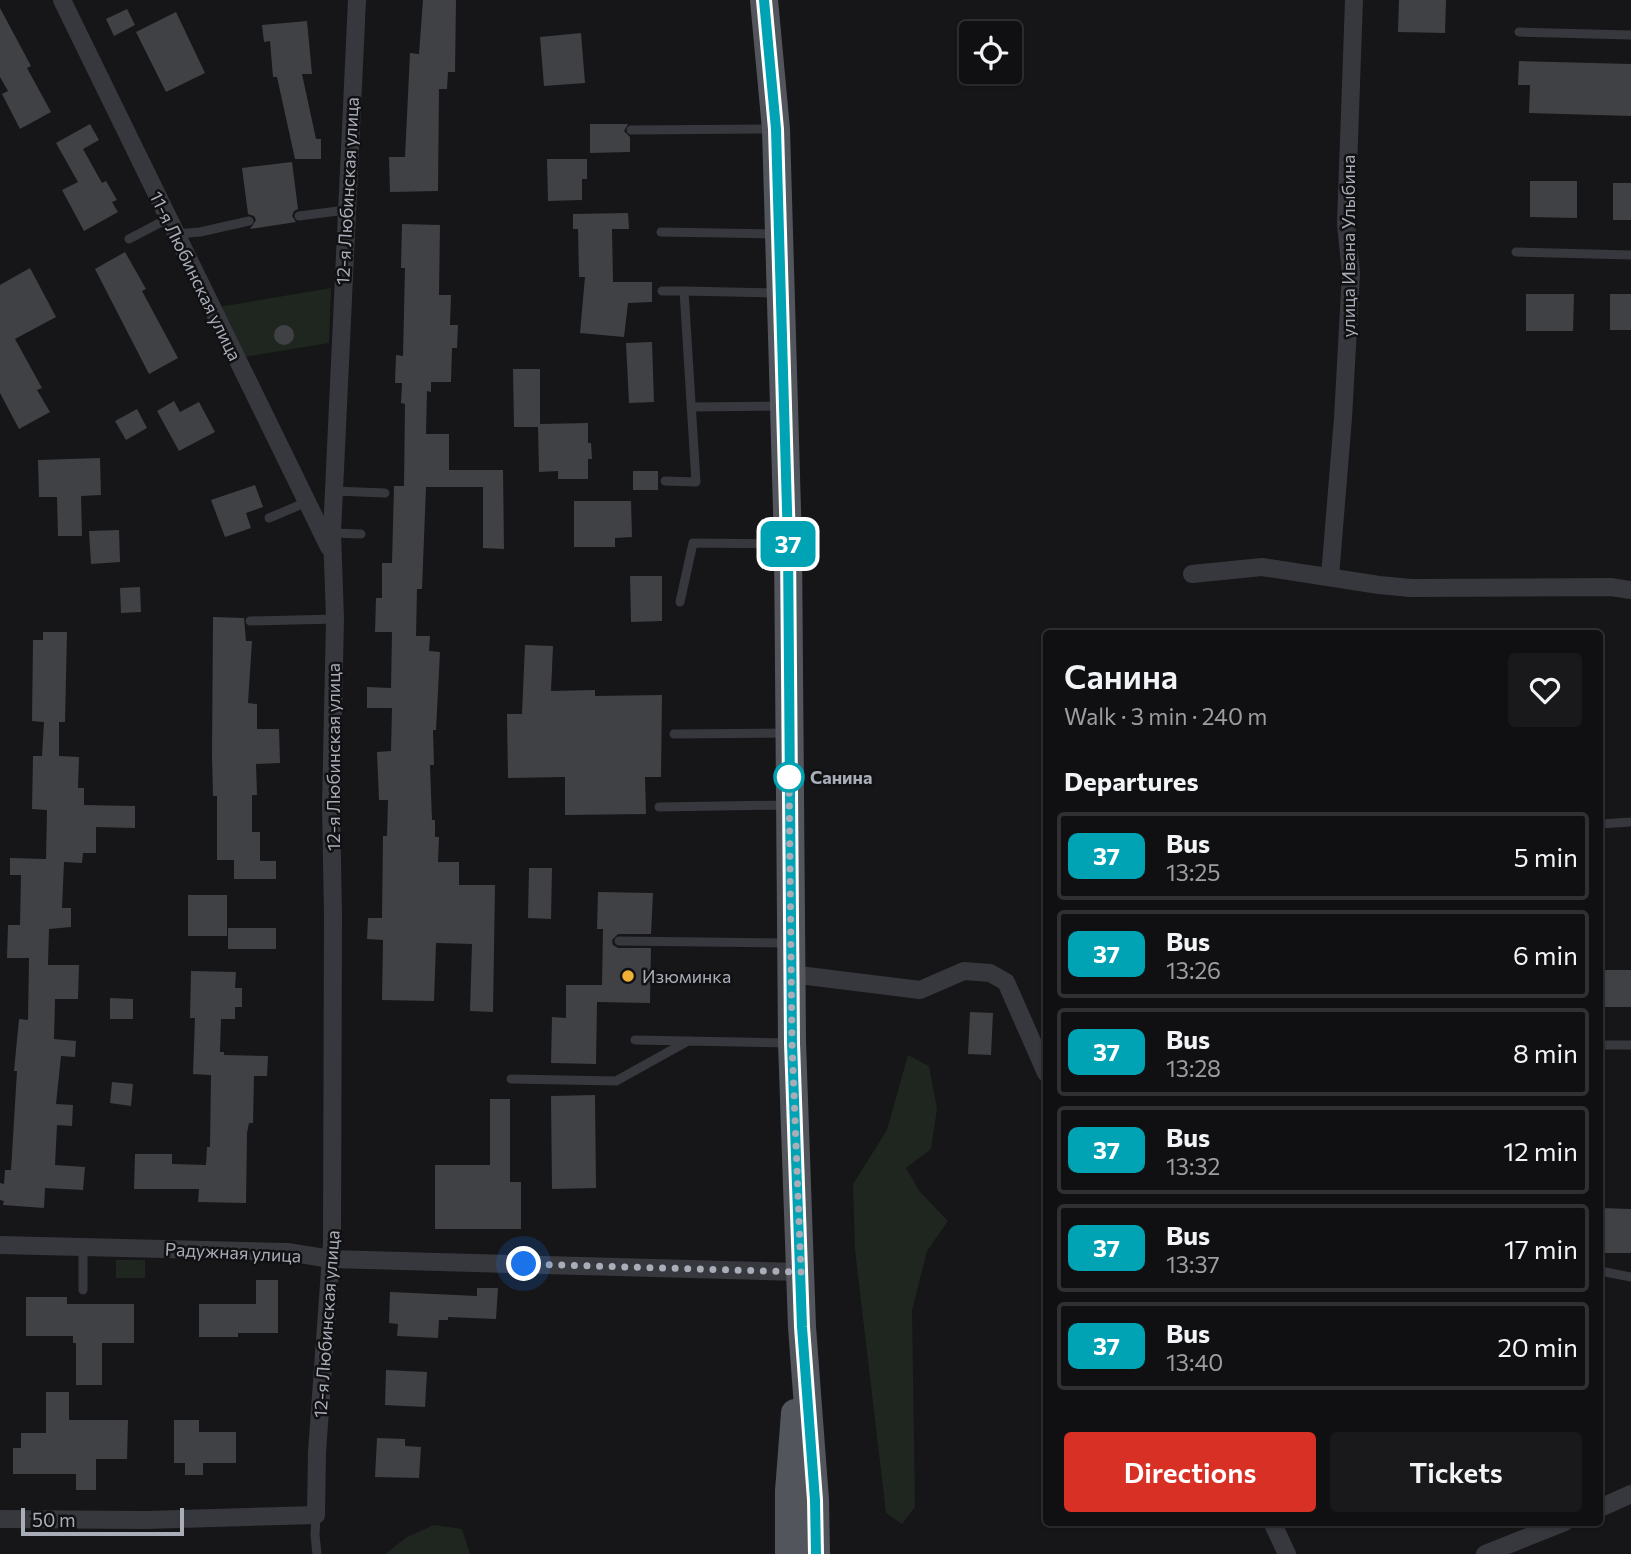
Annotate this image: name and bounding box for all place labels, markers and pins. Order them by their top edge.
marker: Санина [774,762,804,792]
place label: Санина [810,766,872,788]
place label: Изюминка [642,965,731,987]
marker: Изюминка [620,968,636,984]

